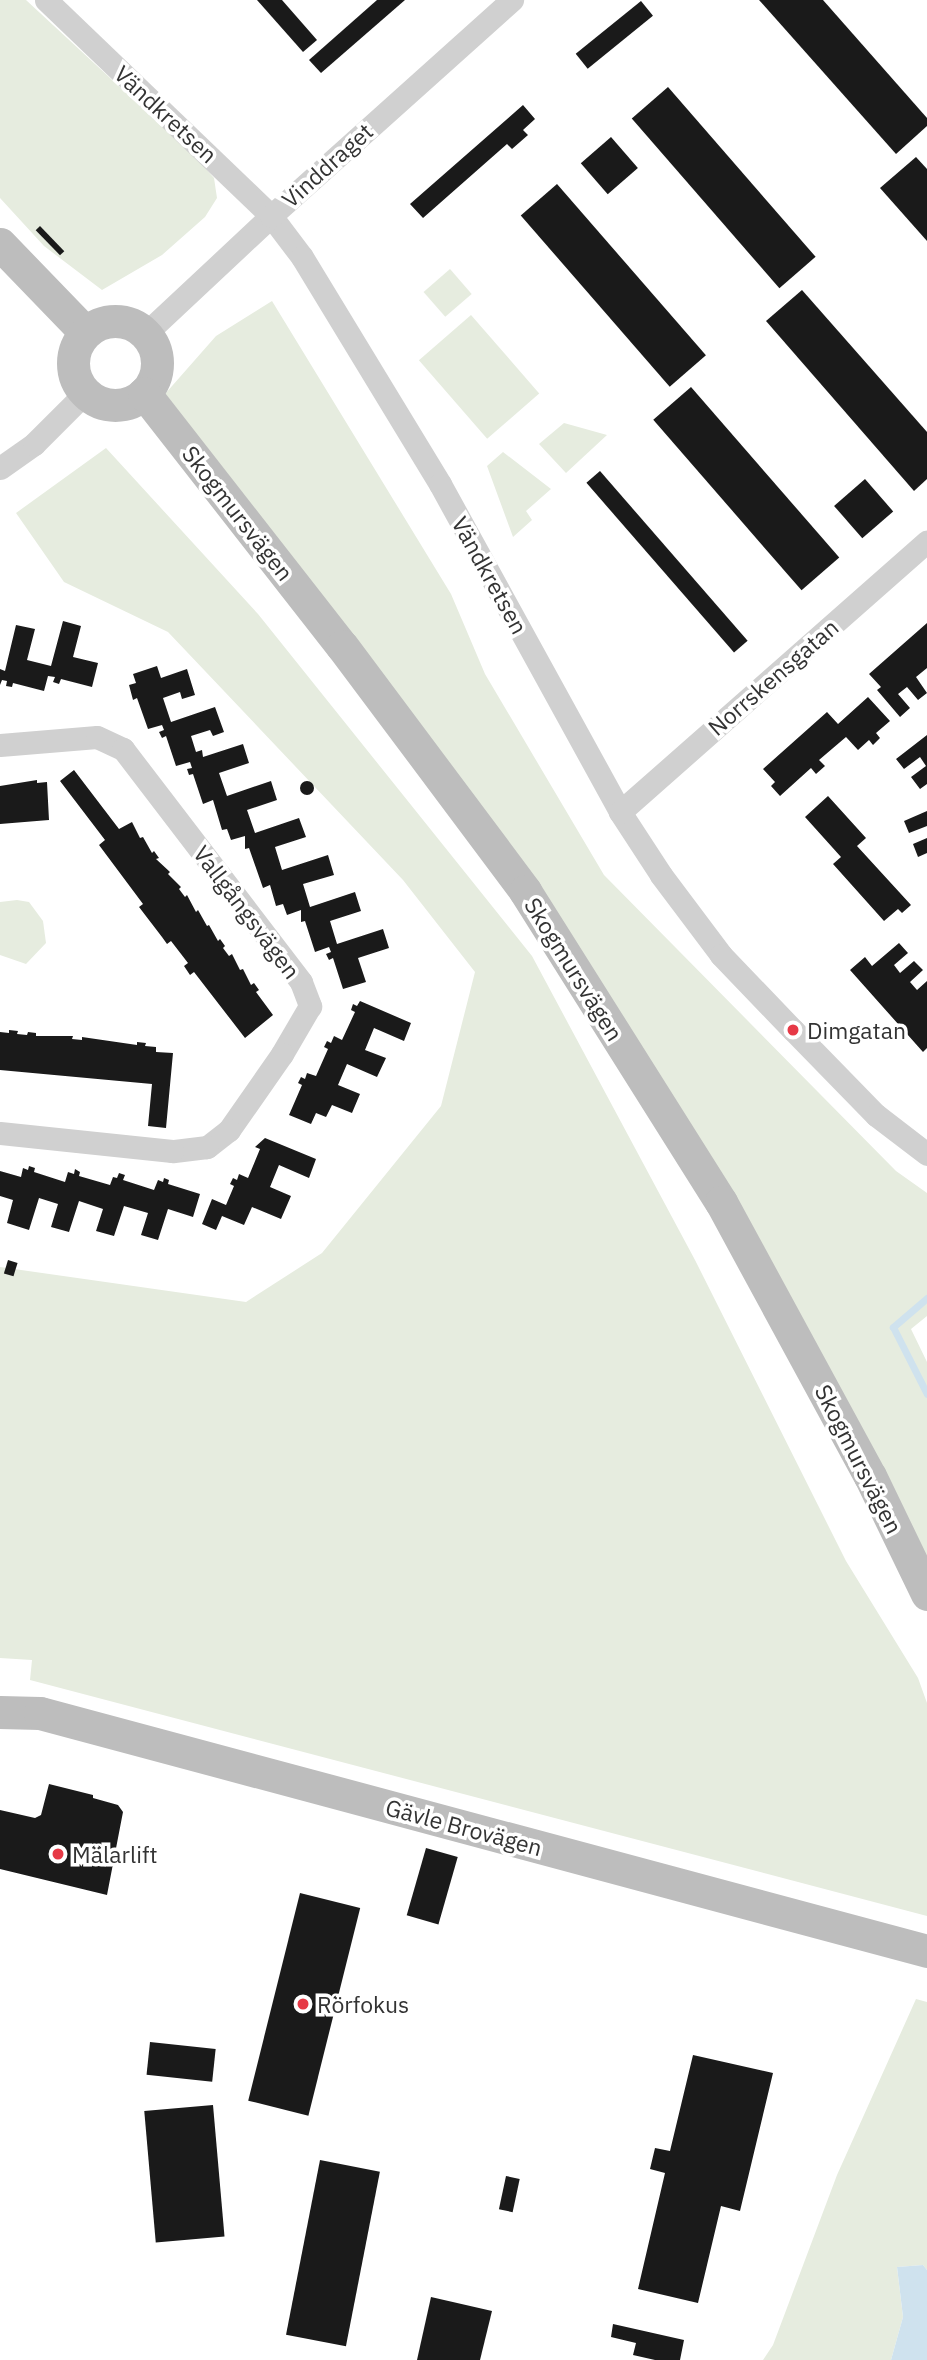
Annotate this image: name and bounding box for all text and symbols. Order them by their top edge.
street label: Vändkretsen [109,60,223,168]
street label: Vinddraget [276,117,378,213]
street label: Skogmursvägen [177,440,299,586]
street label: Vändkretsen [446,511,534,639]
street label: Norrskensgatan [702,613,844,741]
street label: Vallgångsvägen [188,840,306,984]
street label: Skogmursvägen [519,892,629,1046]
place label: Dimgatan [807,1016,906,1044]
marker: Dimgatan [785,1022,801,1038]
street label: Skogmursvägen [810,1380,908,1538]
street label: Gävle Brovägen [383,1793,545,1861]
place label: Mälarlift [72,1840,157,1868]
marker: Mälarlift [50,1846,66,1862]
place label: Rörfokus [317,1990,409,2018]
marker: Rörfokus [295,1996,311,2012]

